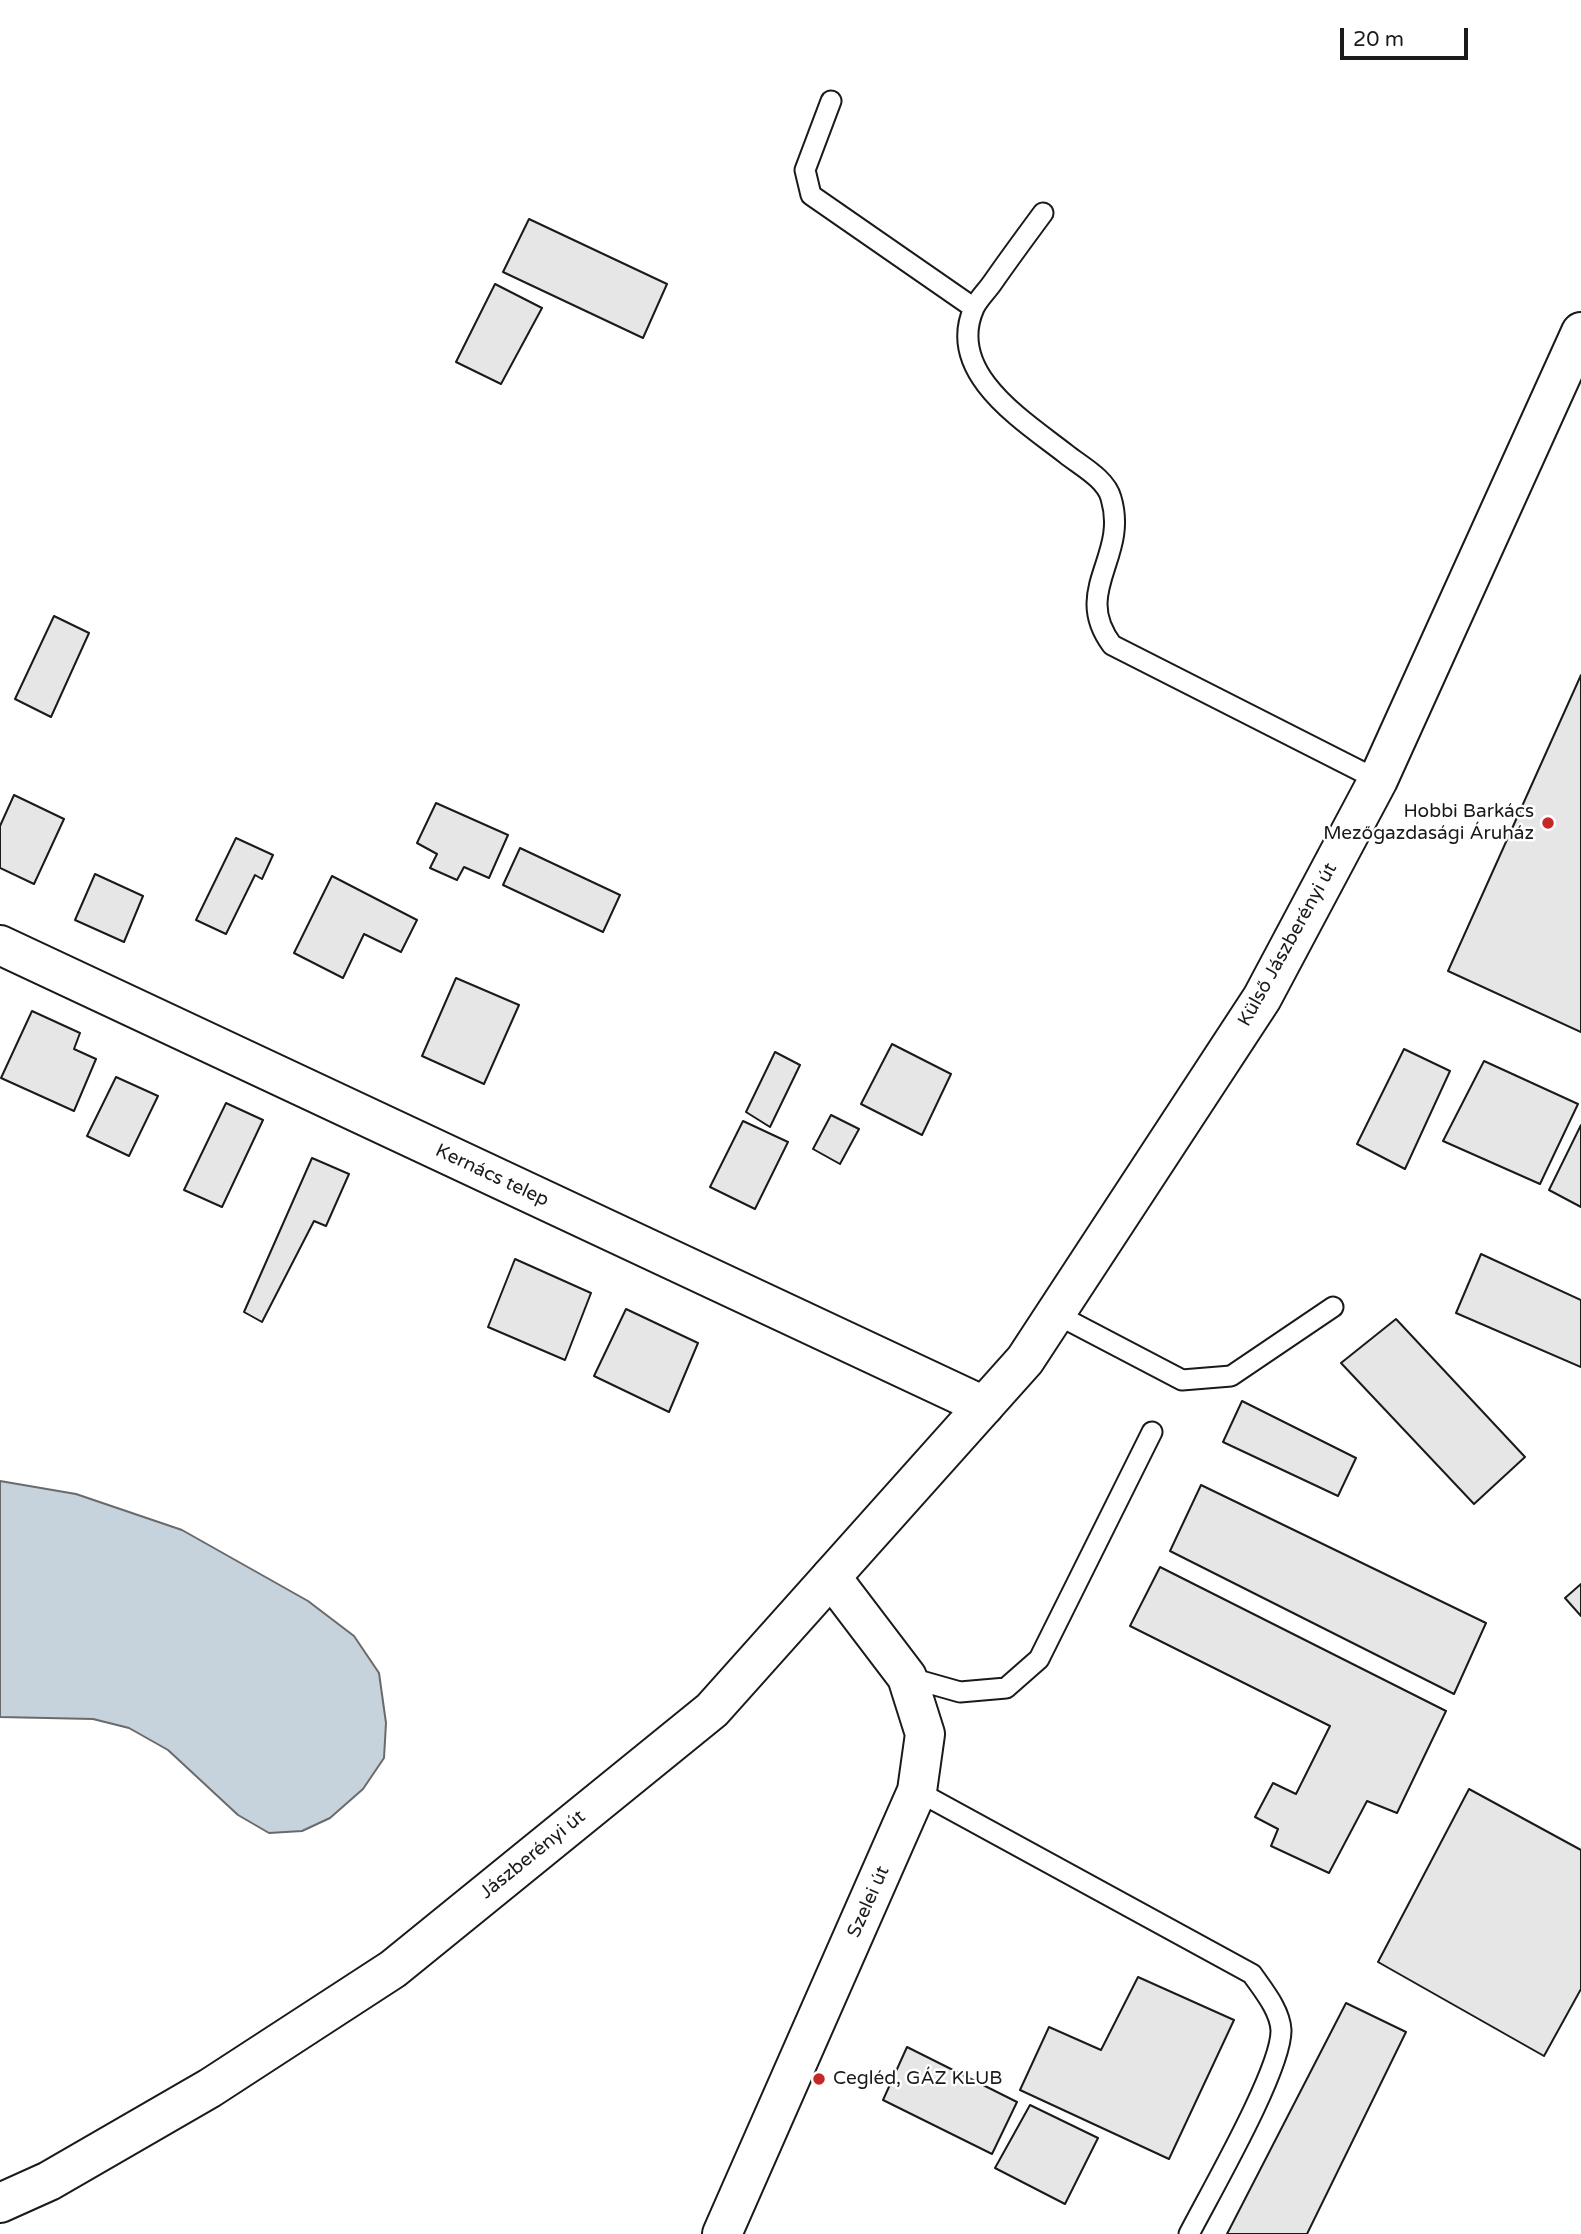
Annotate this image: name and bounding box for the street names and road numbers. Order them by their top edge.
street label: Külső Jászberényi út [1234,859,1342,1031]
street label: Kernács telep [432,1140,552,1212]
street label: Jászberényi út [476,1806,590,1904]
street label: Szelei út [843,1863,895,1941]

